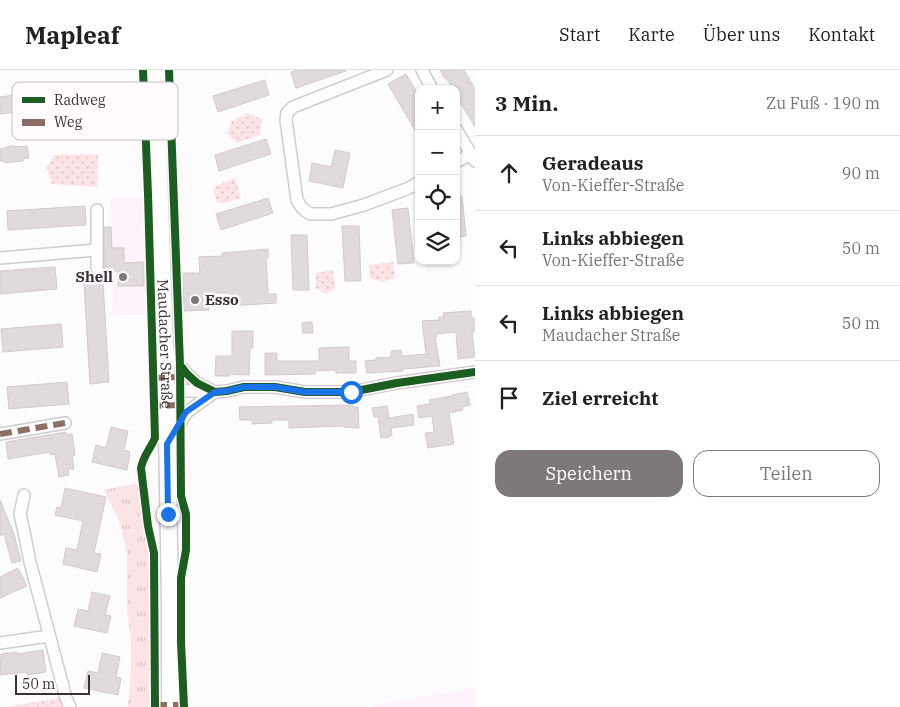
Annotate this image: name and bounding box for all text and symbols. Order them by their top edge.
text: Mapleaf [25,19,120,51]
text: Start [559,23,600,46]
text: Karte [628,23,675,46]
text: Über uns [703,23,780,46]
text: Kontakt [808,23,875,46]
legend [12,82,178,140]
map controls [415,85,460,265]
button: + [415,85,460,130]
text: 3 Min. [495,89,558,117]
text: Radweg [54,91,106,109]
text: Zu Fuß · 190 m [766,93,880,113]
text: Weg [54,113,82,131]
button: − [415,130,460,175]
text: Geradeaus [542,151,643,175]
icon: ahead [495,159,523,187]
text: 90 m [842,163,880,183]
button: locate [415,175,460,220]
text: Von-Kieffer-Straße [542,175,684,195]
button: layers [415,220,460,265]
text: Links abbiegen [542,226,684,250]
icon: left [495,234,523,262]
text: 50 m [842,238,880,258]
text: Von-Kieffer-Straße [542,250,684,270]
place label: Shell [76,267,113,286]
marker: Shell [117,271,129,283]
street label: Maudacher Straße [154,279,177,409]
place label: Esso [205,290,239,309]
marker: Esso [189,294,201,306]
text: Links abbiegen [542,301,684,325]
icon: left [495,309,523,337]
text: 50 m [842,313,880,333]
text: Maudacher Straße [542,325,680,345]
route start [340,381,363,404]
icon: arrive [495,384,523,412]
text: Ziel erreicht [542,386,658,410]
button: Speichern [495,450,683,497]
button: Teilen [693,450,880,497]
route end [157,503,180,526]
scale bar [15,672,90,695]
text: 50 m [22,675,55,693]

